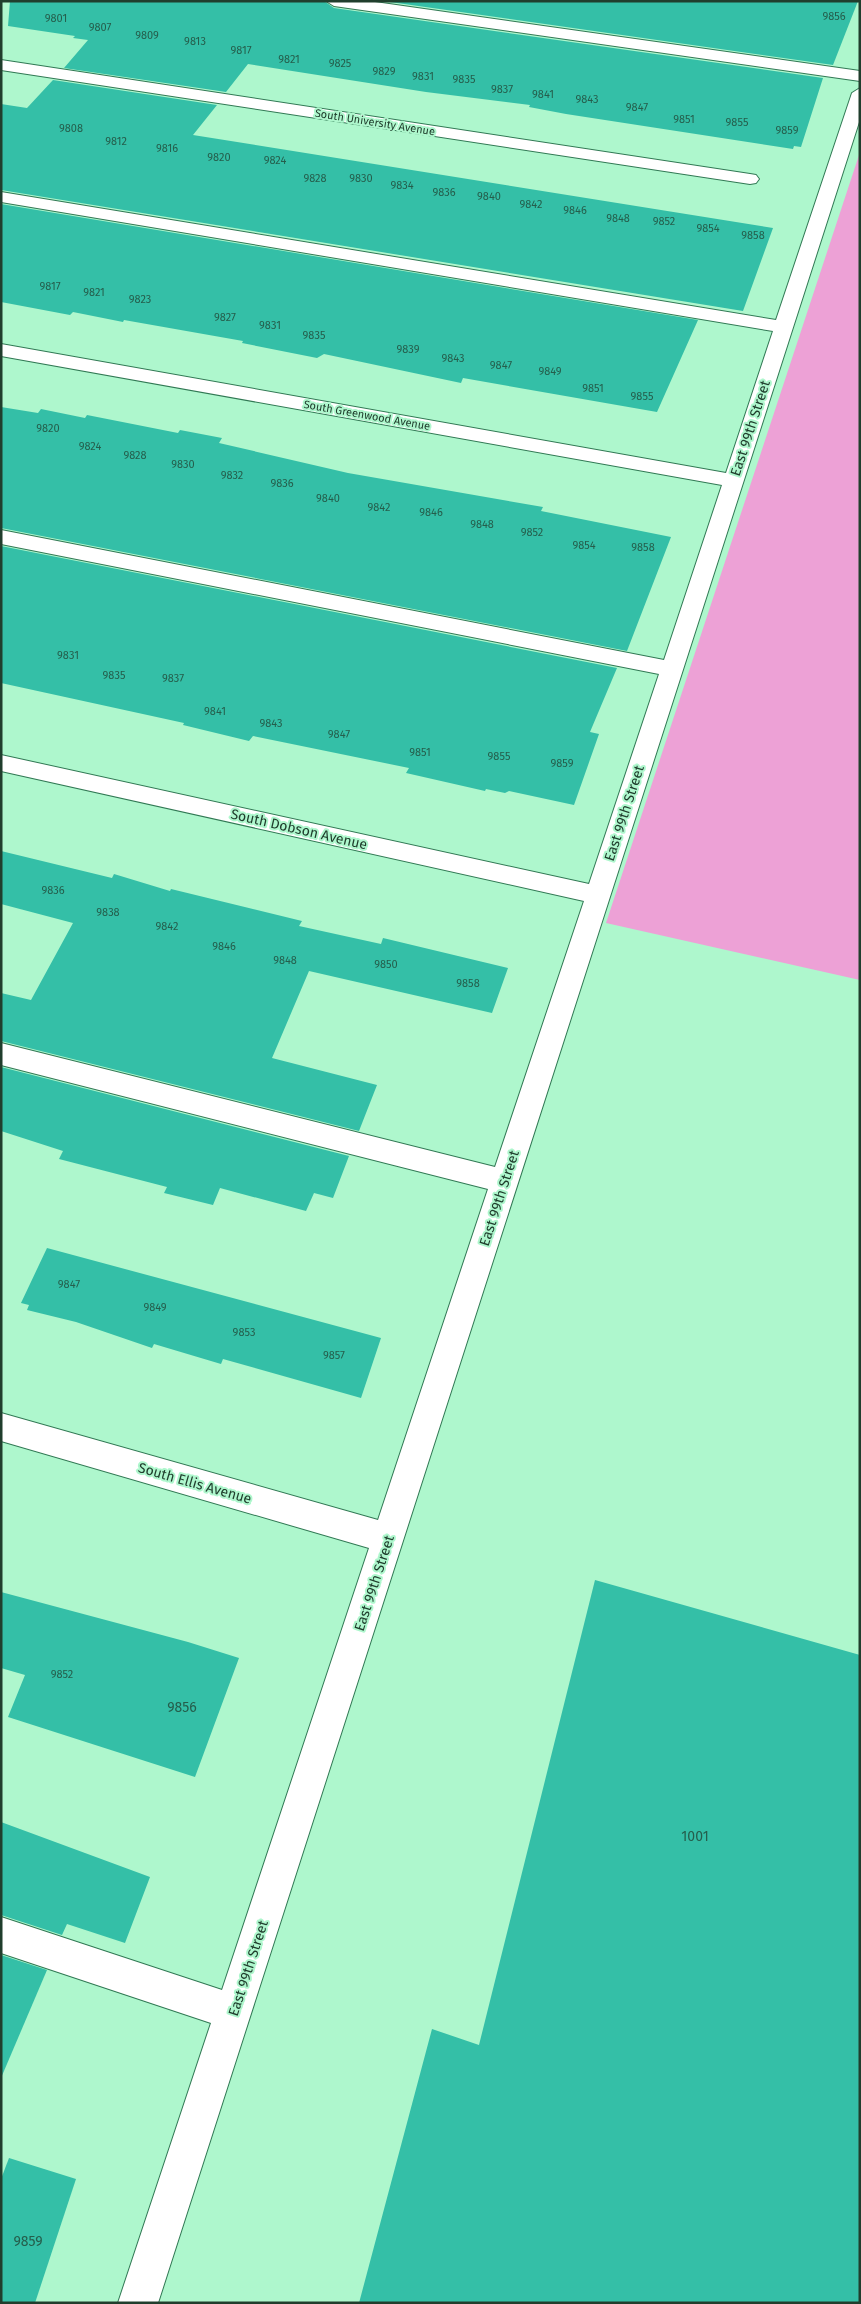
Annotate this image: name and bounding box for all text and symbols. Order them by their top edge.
house number: 9856 [822,10,846,23]
house number: 9801 [45,12,67,25]
house number: 9807 [89,21,111,34]
house number: 9809 [135,29,159,42]
house number: 9813 [184,35,206,48]
house number: 9817 [230,44,252,57]
house number: 9821 [278,53,300,66]
house number: 9825 [329,57,352,70]
house number: 9829 [373,65,396,78]
house number: 9831 [412,70,434,83]
house number: 9835 [453,73,476,86]
house number: 9837 [491,83,513,96]
house number: 9841 [532,88,554,101]
house number: 9843 [576,93,599,106]
house number: 9847 [626,101,648,114]
street label: South University Avenue [314,107,436,138]
house number: 9851 [673,113,695,126]
house number: 9855 [726,116,749,129]
house number: 9808 [59,122,83,135]
house number: 9859 [776,124,799,137]
house number: 9812 [105,135,127,148]
house number: 9816 [156,142,178,155]
house number: 9820 [207,151,231,164]
house number: 9824 [264,154,287,167]
house number: 9828 [303,172,327,185]
house number: 9830 [349,172,373,185]
house number: 9834 [390,179,414,192]
house number: 9836 [432,186,456,199]
house number: 9840 [477,190,501,203]
house number: 9842 [520,198,542,211]
house number: 9846 [563,204,587,217]
house number: 9848 [606,212,630,225]
house number: 9852 [653,215,675,228]
house number: 9854 [696,222,720,235]
house number: 9858 [741,229,765,242]
house number: 9817 [39,280,61,293]
house number: 9821 [83,286,105,299]
house number: 9823 [129,293,151,306]
house number: 9827 [214,311,236,324]
house number: 9831 [259,319,281,332]
house number: 9835 [303,329,326,342]
house number: 9839 [397,343,420,356]
house number: 9843 [442,352,465,365]
house number: 9847 [490,359,512,372]
house number: 9849 [538,365,562,378]
street label: East 99th Street [727,377,774,478]
house number: 9851 [582,382,604,395]
house number: 9855 [631,390,654,403]
street label: South Greenwood Avenue [303,398,431,433]
house number: 9820 [36,422,60,435]
house number: 9824 [79,440,102,453]
house number: 9828 [123,449,147,462]
house number: 9830 [171,458,195,471]
house number: 9832 [221,469,243,482]
house number: 9836 [270,477,294,490]
house number: 9840 [316,492,340,505]
house number: 9842 [368,501,390,514]
house number: 9846 [419,506,443,519]
house number: 9848 [470,518,494,531]
house number: 9852 [521,526,543,539]
house number: 9854 [572,539,596,552]
house number: 9858 [631,541,655,554]
house number: 9831 [57,649,79,662]
house number: 9835 [103,669,126,682]
house number: 9837 [162,672,184,685]
house number: 9841 [204,705,226,718]
house number: 9843 [260,717,283,730]
house number: 9847 [328,728,350,741]
house number: 9851 [409,746,431,759]
house number: 9855 [488,750,511,763]
house number: 9859 [551,757,574,770]
street label: East 99th Street [601,762,648,863]
street label: South Dobson Avenue [229,806,369,853]
house number: 9836 [41,884,65,897]
house number: 9838 [96,906,120,919]
house number: 9842 [156,920,178,933]
house number: 9846 [212,940,236,953]
house number: 9848 [273,954,297,967]
house number: 9850 [374,958,398,971]
house number: 9858 [456,977,480,990]
street label: East 99th Street [476,1147,523,1248]
house number: 9847 [58,1278,80,1291]
house number: 9849 [143,1301,167,1314]
house number: 9853 [233,1326,255,1339]
house number: 9857 [323,1349,345,1362]
street label: South Ellis Avenue [136,1459,254,1508]
street label: East 99th Street [351,1532,398,1633]
house number: 9852 [51,1668,73,1681]
house number: 9856 [167,1699,197,1716]
house number: 1001 [681,1828,709,1845]
street label: East 99th Street [225,1917,272,2018]
house number: 9859 [13,2233,43,2250]

